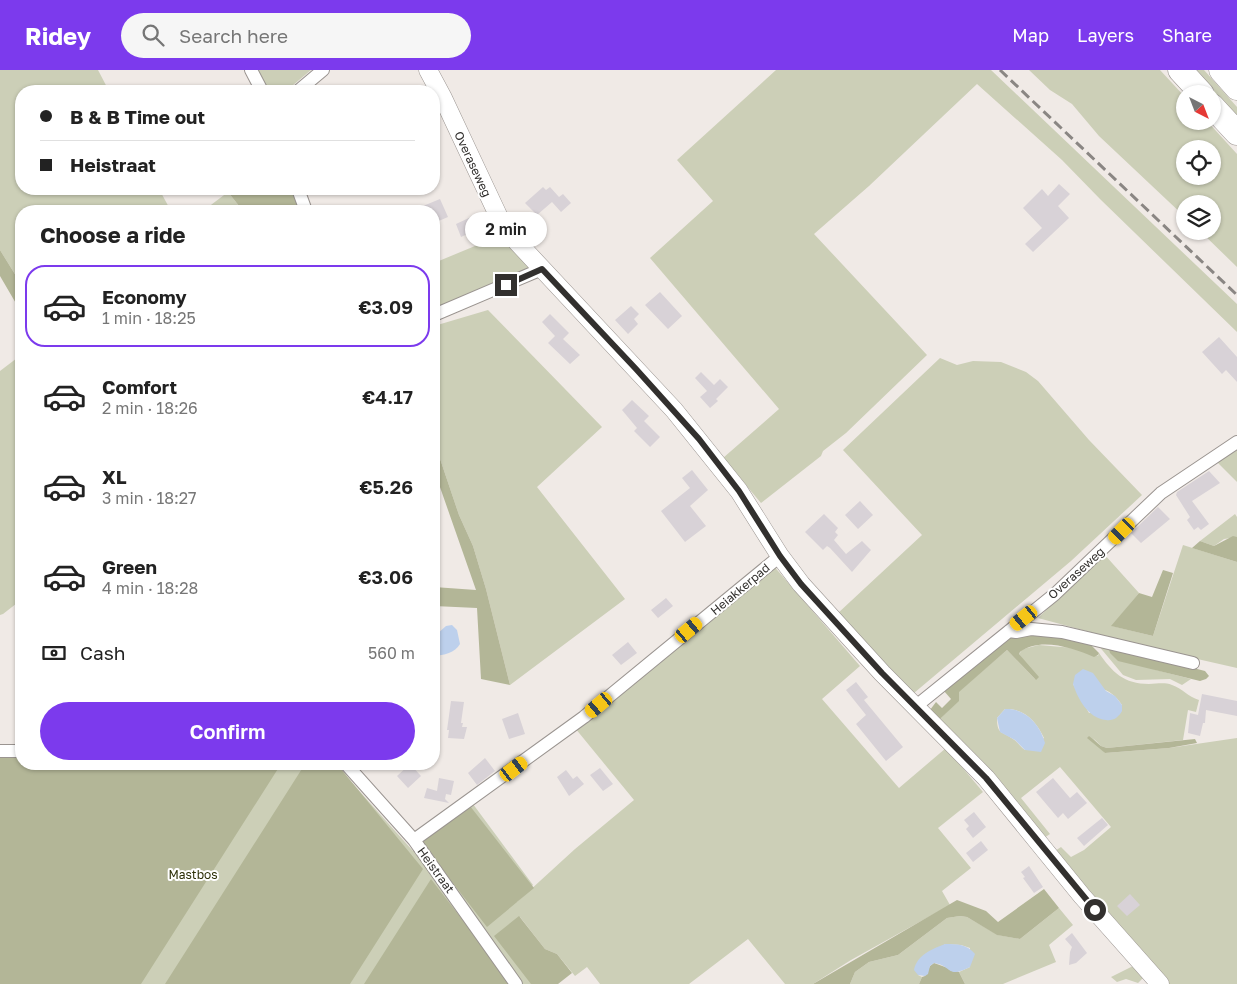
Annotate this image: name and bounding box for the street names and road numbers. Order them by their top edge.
street label: Overaseweg [451,129,495,199]
street label: Overaseweg [1045,544,1107,602]
street label: Heiakkerpad [707,560,773,618]
street label: Heistraat [414,844,458,896]

